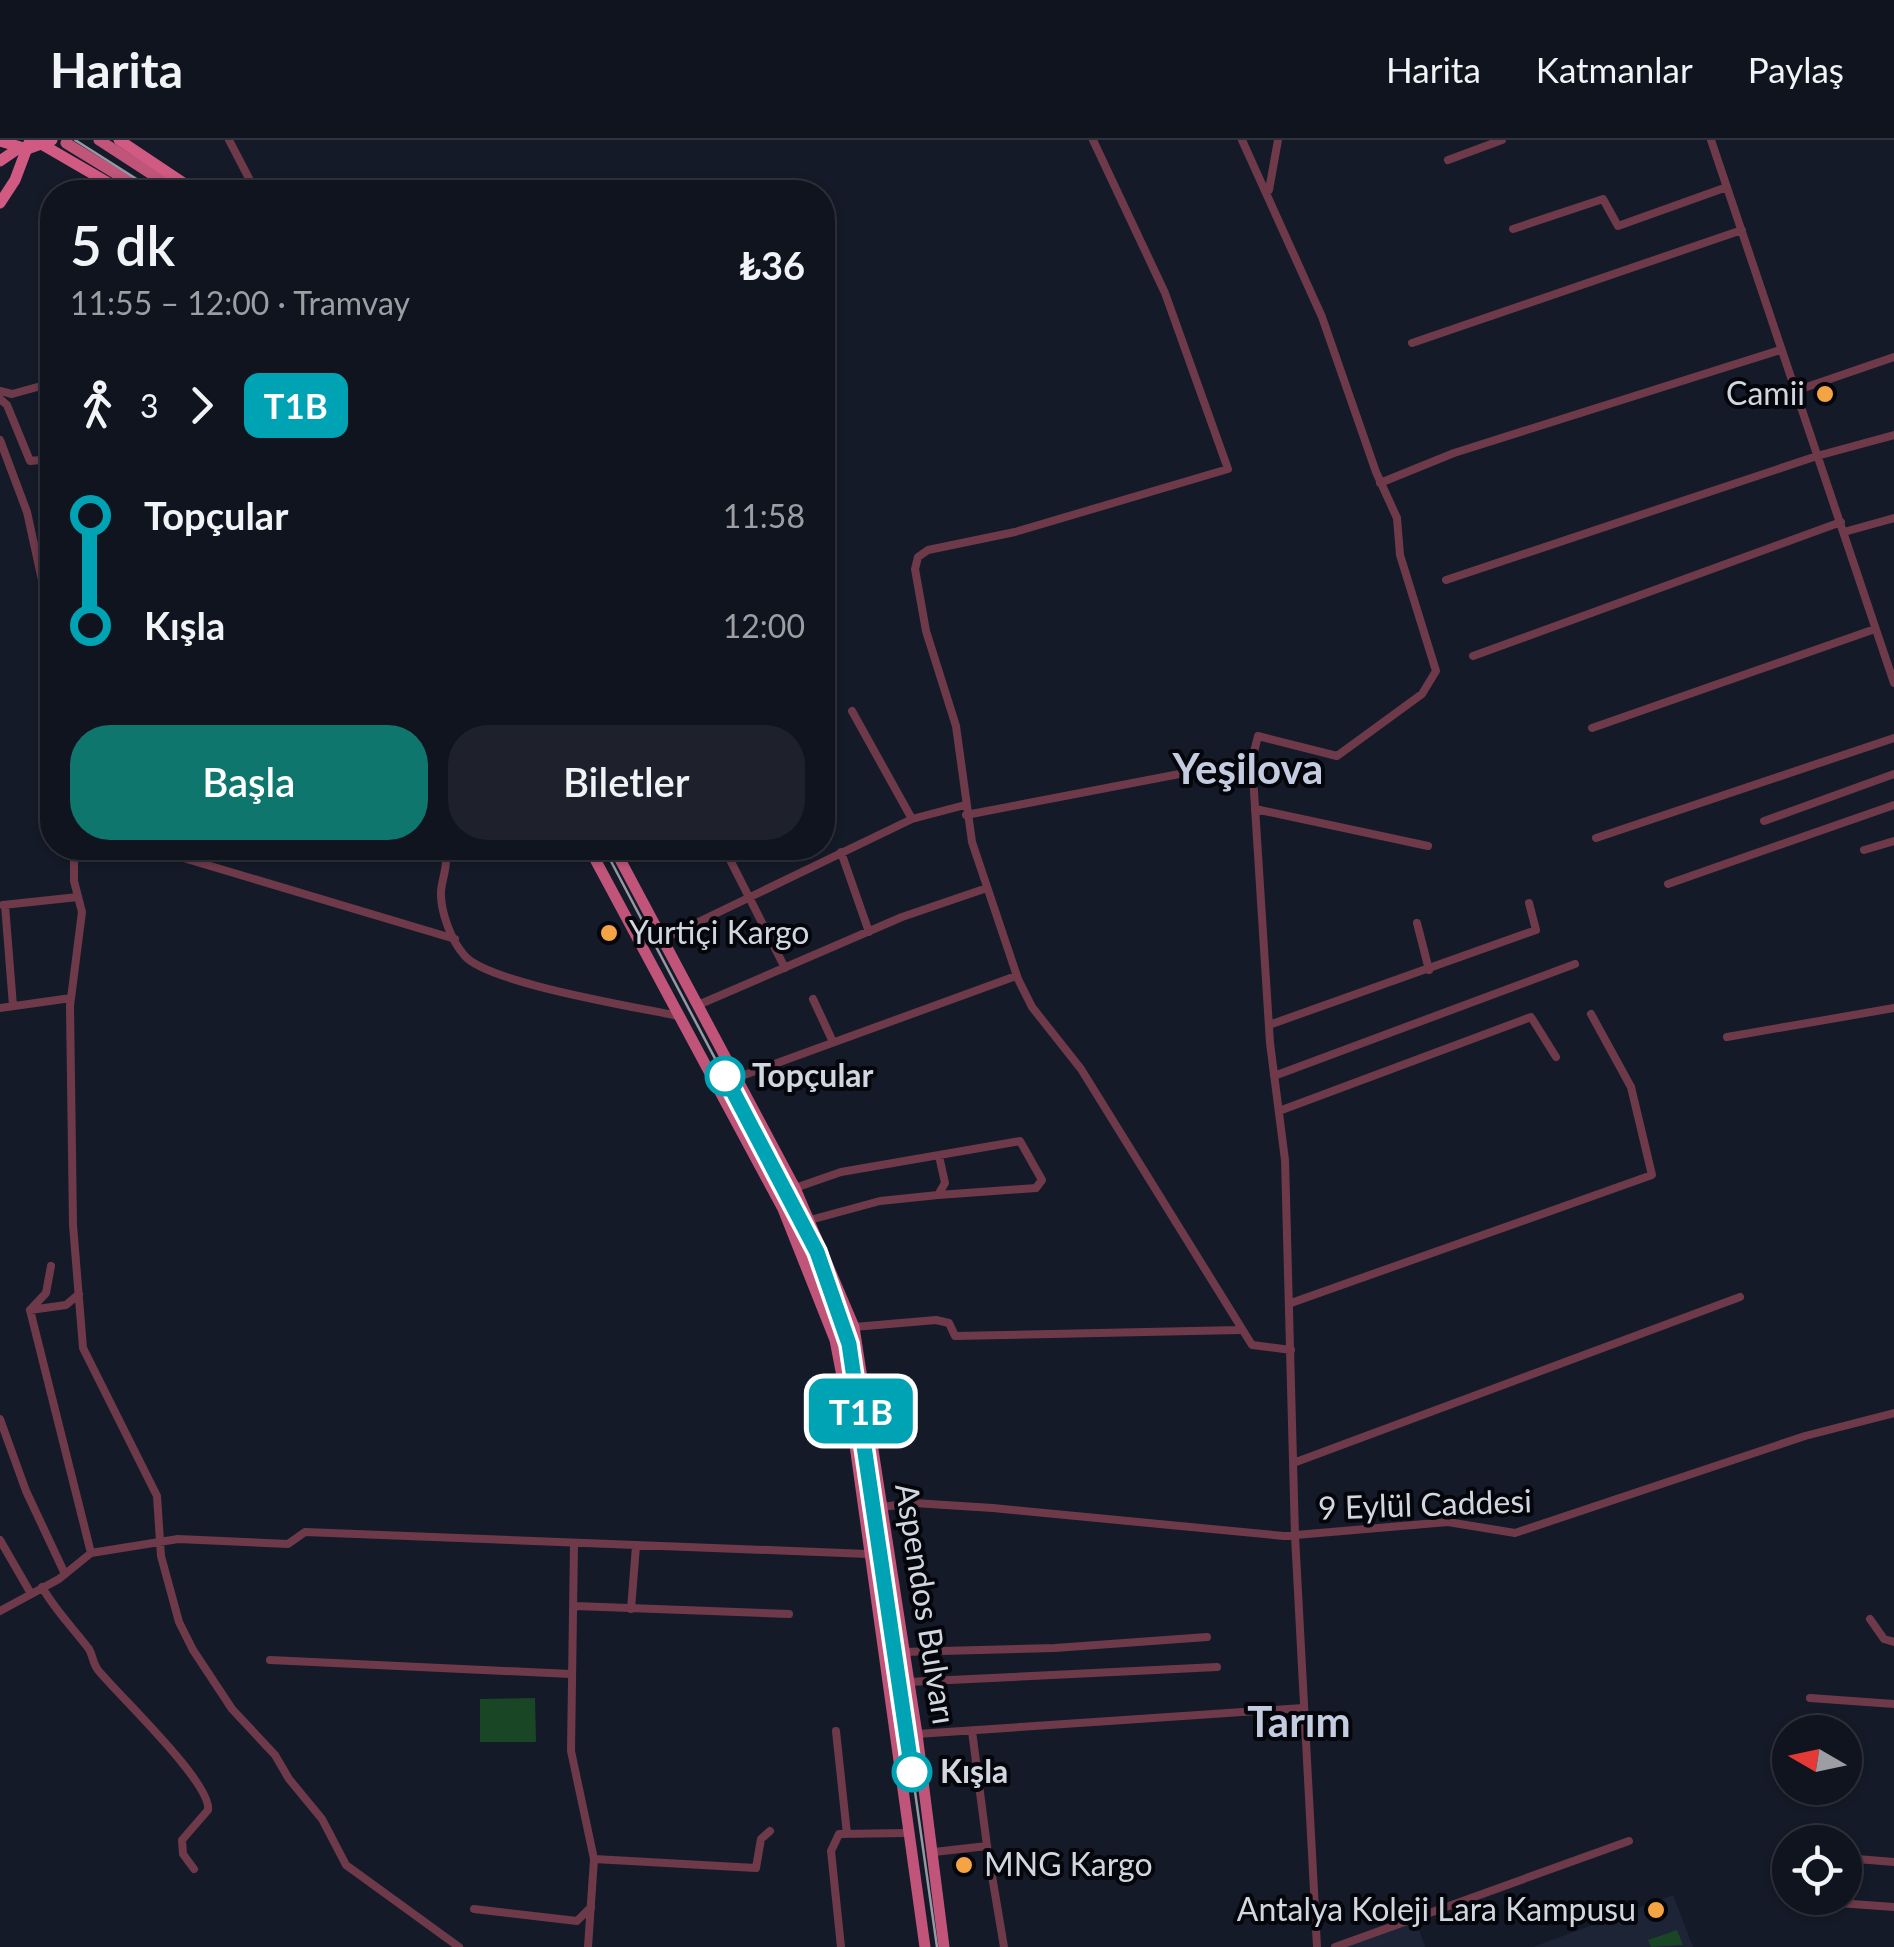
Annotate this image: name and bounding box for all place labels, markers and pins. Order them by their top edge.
place label: Camii [1726,373,1805,412]
marker: Camii [1814,383,1836,405]
place label: Yurtiçi Kargo [629,912,809,951]
marker: Yurtiçi Kargo [598,922,620,944]
place label: Topçular [752,1055,874,1094]
marker: Topçular [706,1057,744,1095]
place label: Kışla [940,1751,1008,1790]
marker: Kışla [893,1753,931,1791]
place label: MNG Kargo [984,1844,1153,1883]
marker: MNG Kargo [953,1854,975,1876]
place label: Antalya Koleji Lara Kampusu [1237,1889,1636,1928]
marker: Antalya Koleji Lara Kampusu [1645,1899,1667,1921]

